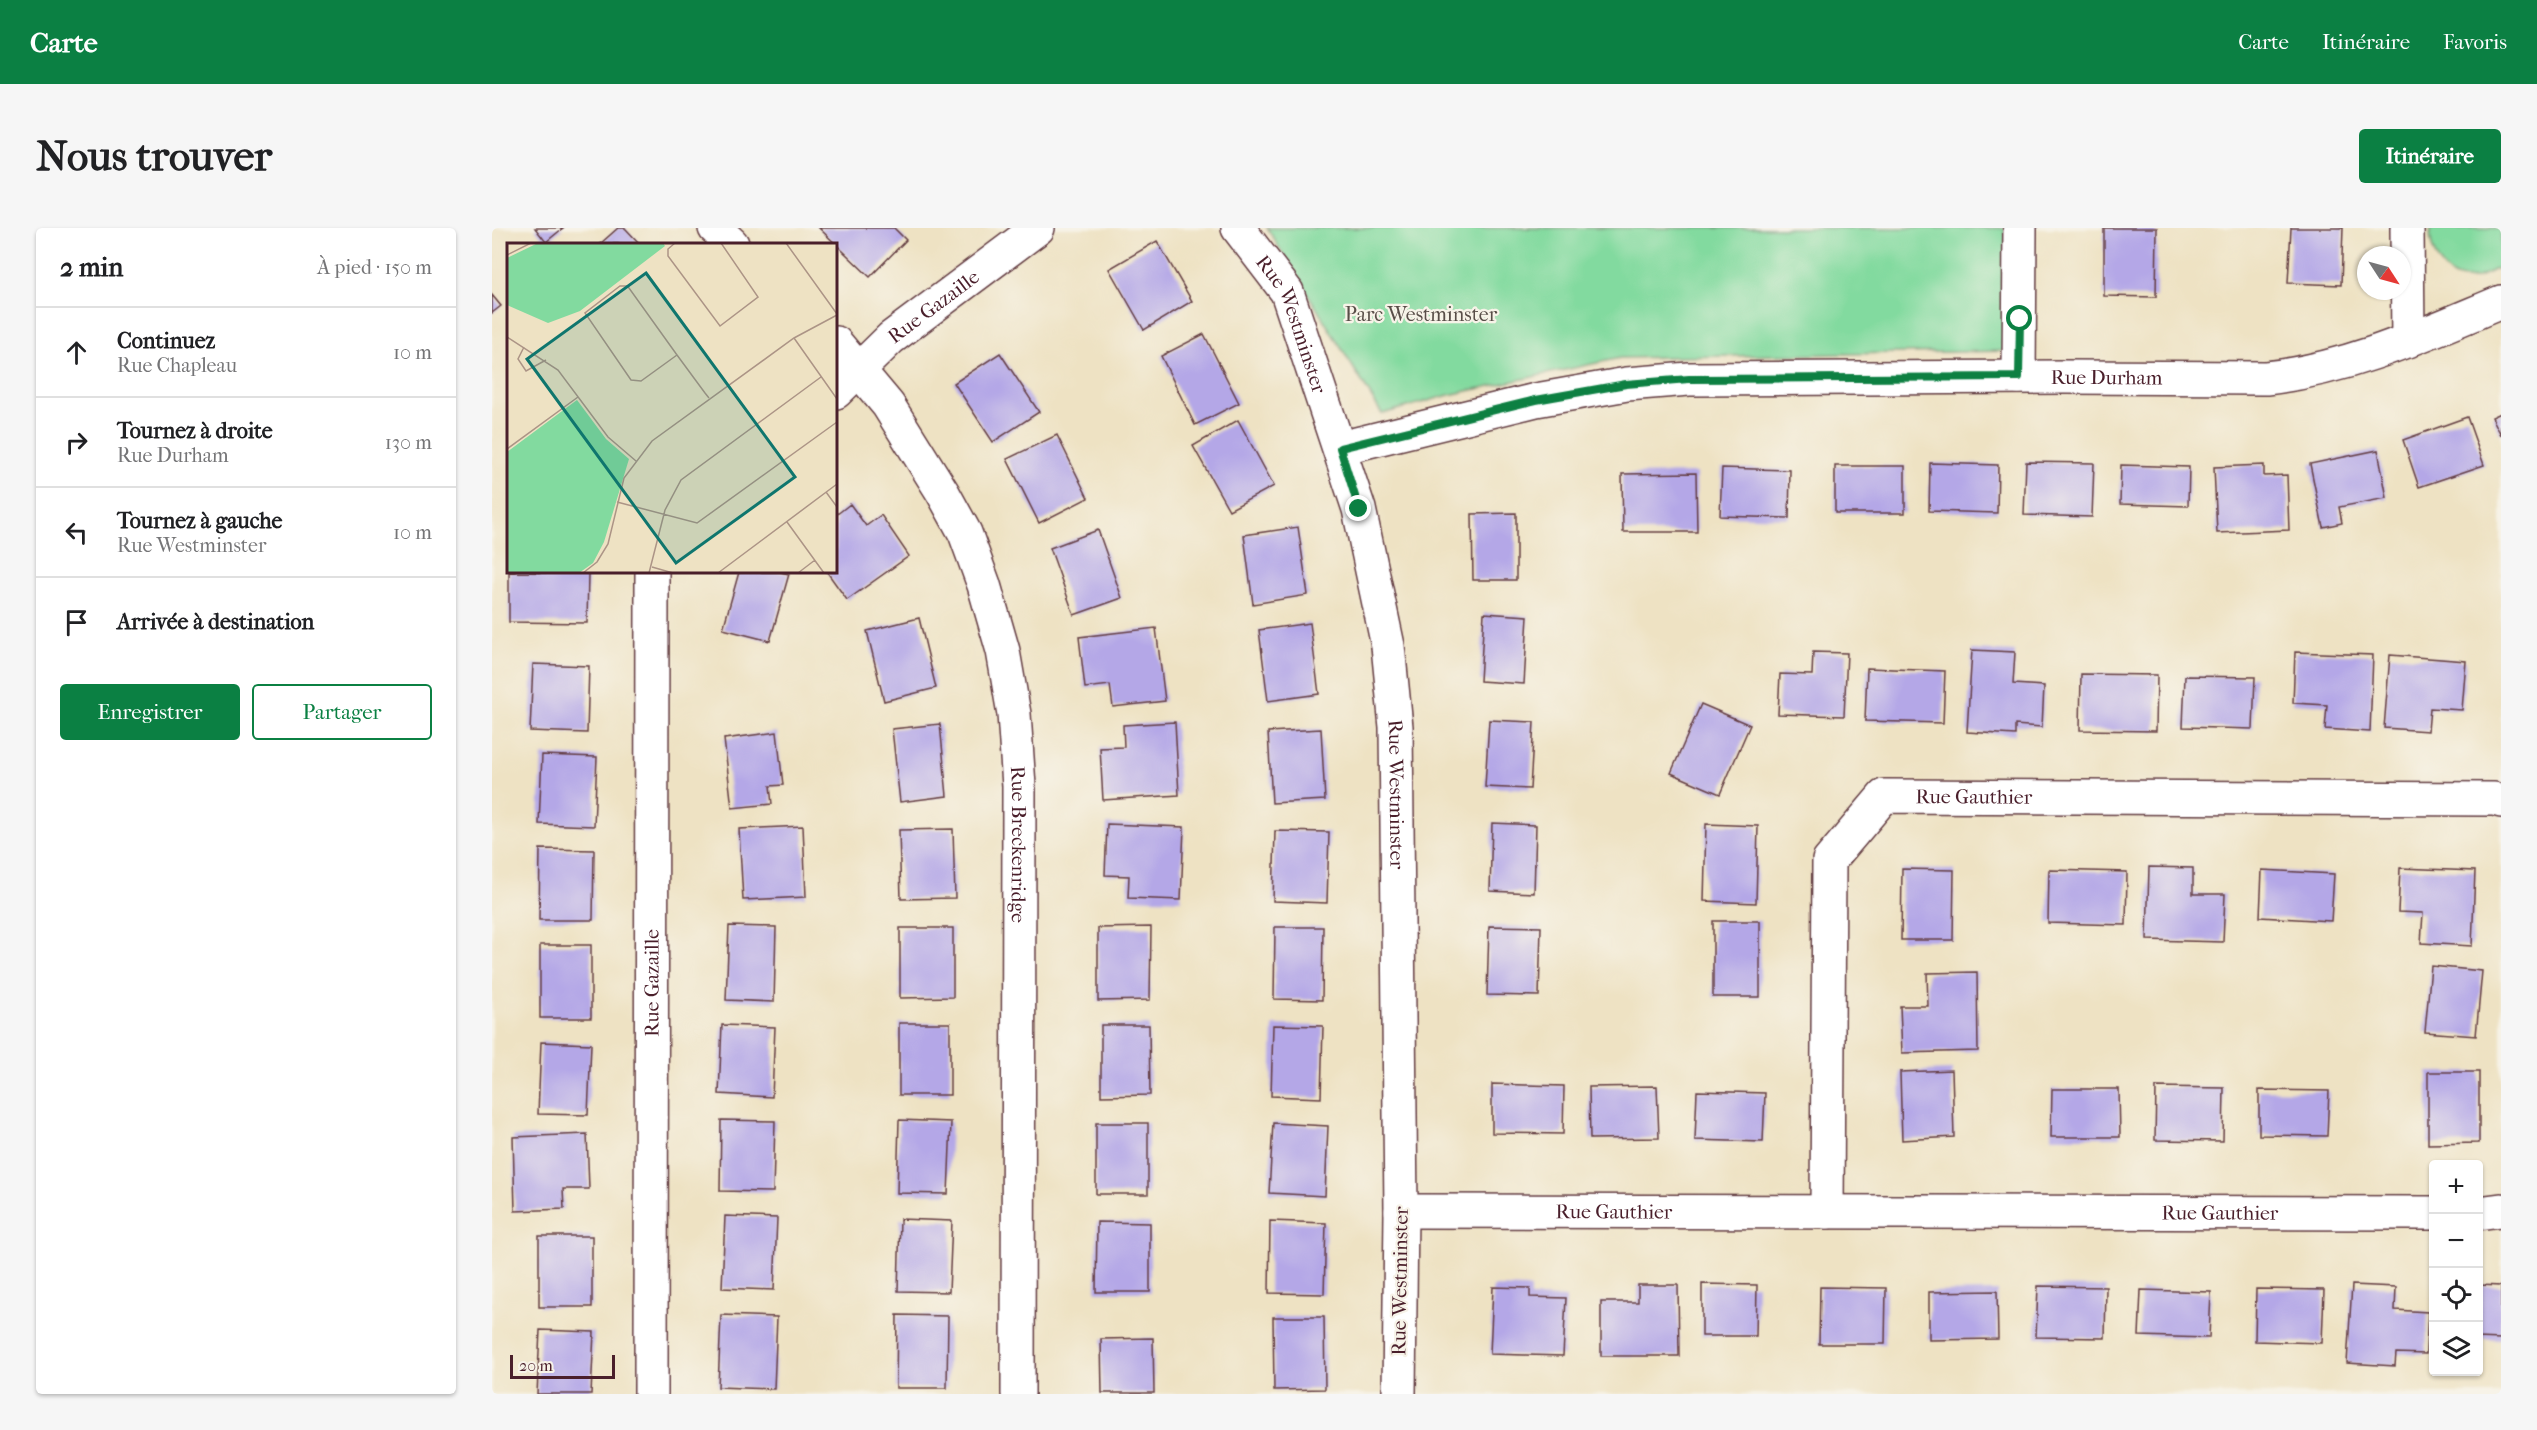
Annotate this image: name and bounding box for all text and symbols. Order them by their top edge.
text: Carte [30,26,98,59]
text: Carte [2238,30,2289,54]
text: Itinéraire [2322,30,2410,54]
text: Favoris [2443,30,2507,54]
button: Itinéraire [2359,129,2501,183]
text: Nous trouver [36,132,272,181]
inset map [507,243,837,573]
north arrow [2357,246,2411,300]
street label: Rue Westminster [1252,251,1331,397]
text: 2 min [60,252,123,283]
text: À pied · 150 m [317,256,432,279]
street label: Rue Gazaille [883,265,984,348]
park label: Parc Westminster [1345,303,1498,326]
route start [2006,305,2032,331]
text: Continuez [117,328,215,354]
icon: ahead [60,336,93,369]
text: 10 m [393,341,432,364]
text: Rue Chapleau [117,354,237,377]
street label: Rue Durham [2051,365,2163,389]
text: Tournez à droite [117,418,273,444]
icon: right [60,426,93,459]
text: 130 m [385,431,432,454]
text: Rue Durham [117,444,229,467]
route end [1345,495,1371,521]
text: Tournez à gauche [117,508,282,534]
icon: left [60,516,93,549]
text: 10 m [393,521,432,544]
text: Rue Westminster [117,534,266,557]
icon: arrive [60,606,93,639]
text: Arrivée à destination [117,609,314,635]
button: Enregistrer [60,684,240,740]
button: Partager [252,684,432,740]
street label: Rue Westminster [1384,718,1409,870]
street label: Rue Breckenridge [1006,765,1031,923]
street label: Rue Gauthier [1915,785,2033,808]
street label: Rue Gazaille [640,929,663,1037]
map controls [2429,1160,2483,1376]
button: + [2429,1160,2483,1214]
street label: Rue Gauthier [1556,1200,1673,1223]
street label: Rue Gauthier [2162,1201,2279,1224]
street label: Rue Westminster [1387,1206,1413,1356]
button: − [2429,1214,2483,1268]
button: locate [2429,1268,2483,1322]
button: layers [2429,1322,2483,1376]
scale bar [510,1352,615,1380]
text: 20 m [519,1356,553,1375]

